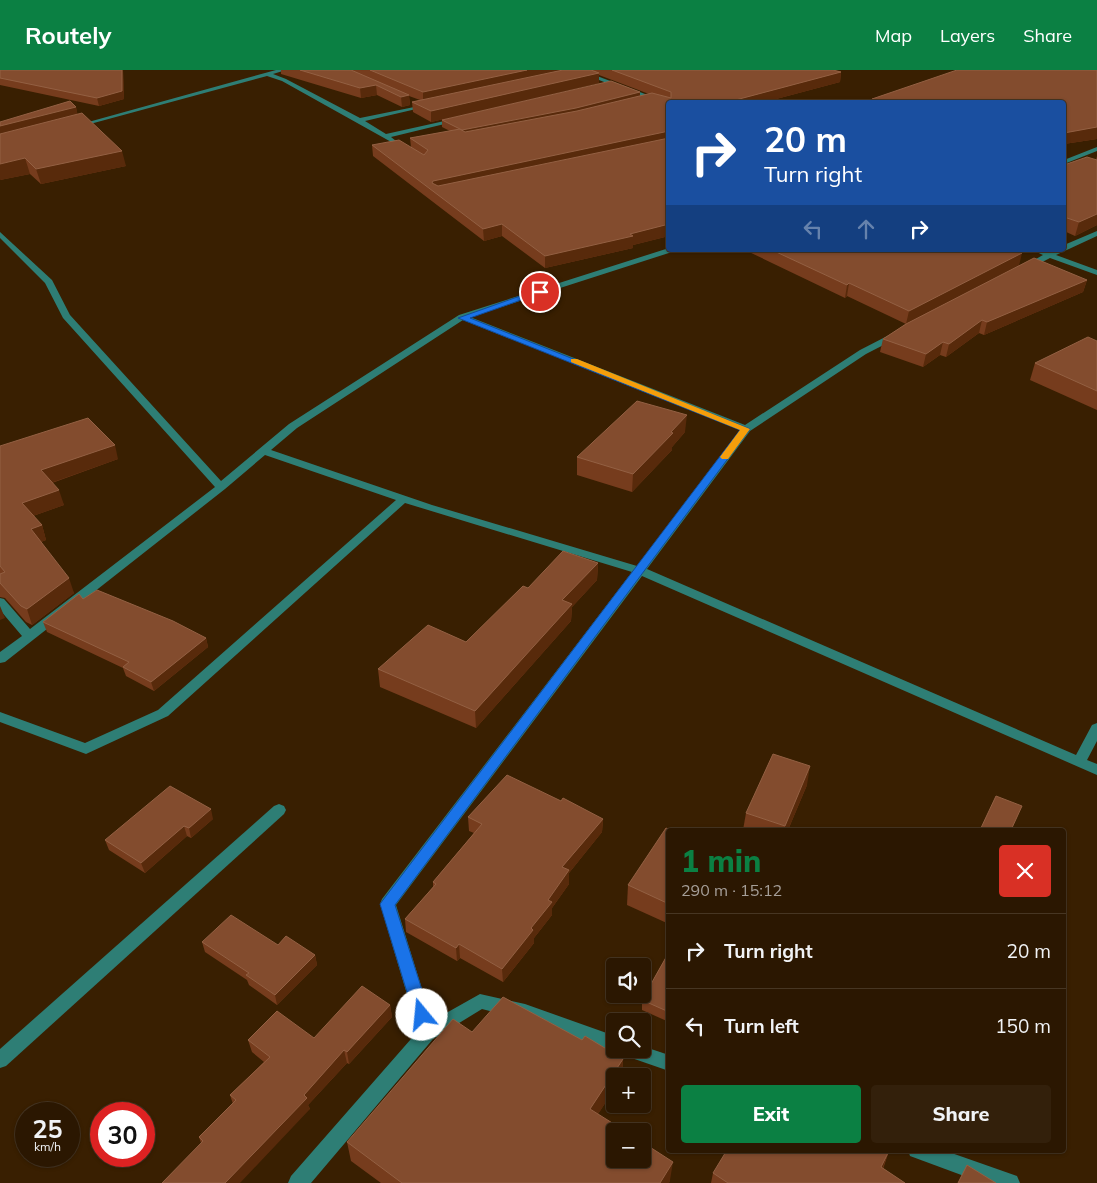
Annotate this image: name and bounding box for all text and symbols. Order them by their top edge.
text: Routely [25,20,111,50]
text: Map [875,24,912,47]
text: Layers [940,24,995,47]
text: Share [1023,24,1072,47]
text: 20 m [764,117,847,161]
icon: right [681,120,746,185]
text: Turn right [764,160,862,188]
icon: left [799,215,827,243]
icon: ahead [852,215,880,243]
icon: right [905,215,933,243]
pin [519,271,561,313]
icon: arrive [526,278,554,306]
text: 1 min [681,842,761,880]
button: close [999,845,1051,897]
text: 290 m · 15:12 [681,880,782,900]
icon: right [681,937,709,965]
text: Turn right [724,939,813,963]
text: 20 m [1007,939,1051,963]
map controls [606,958,651,1168]
button: sound [606,958,651,1003]
position arrow [395,988,447,1040]
icon: left [681,1012,709,1040]
button: search [606,1013,651,1058]
text: Turn left [724,1014,799,1038]
text: 150 m [995,1014,1051,1038]
button: + [606,1068,651,1113]
button: Exit [681,1085,861,1143]
button: Share [871,1085,1051,1143]
speed limit sign: 30 [90,1102,155,1167]
text: 25 [32,1113,63,1144]
button: − [606,1123,651,1168]
text: km/h [34,1139,61,1154]

